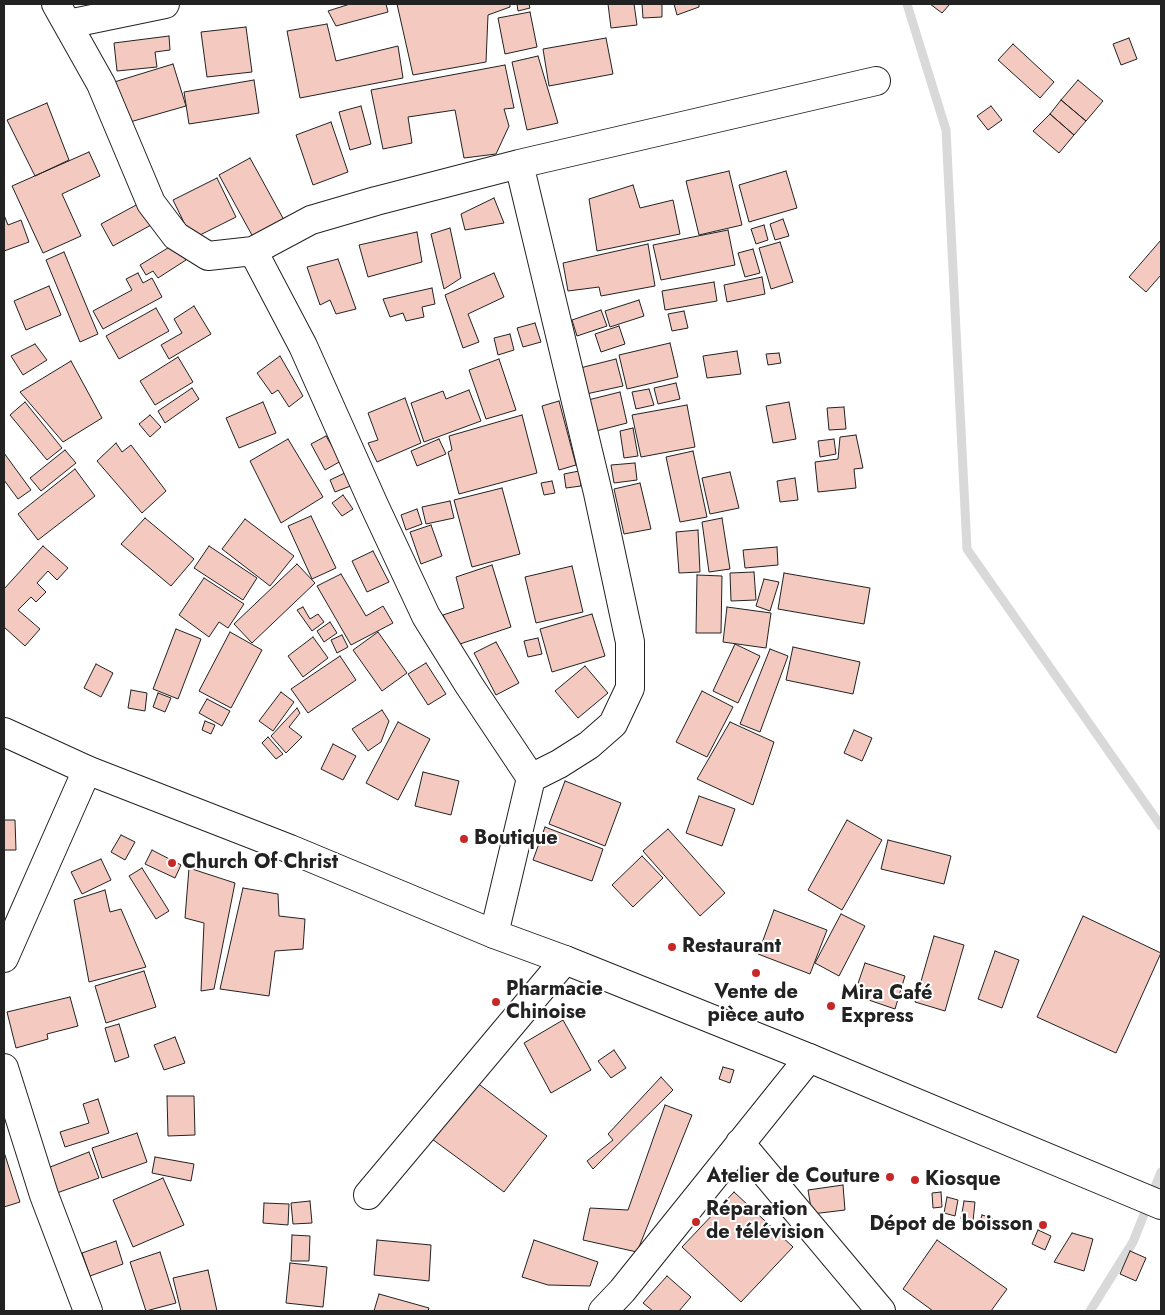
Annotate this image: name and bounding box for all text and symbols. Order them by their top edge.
place label: Boutique [474,827,558,851]
marker: Boutique [458,833,470,845]
place label: Church Of Christ [182,851,338,875]
marker: Church Of Christ [166,857,178,869]
place label: Restaurant [682,935,781,959]
marker: Restaurant [666,941,678,953]
marker: Vente de pièce auto [750,967,762,979]
place label: Pharmacie Chinoise [506,978,603,1025]
place label: Vente de pièce auto [707,981,805,1028]
place label: Mira Café Express [841,982,932,1029]
marker: Pharmacie Chinoise [490,996,502,1008]
marker: Mira Café Express [825,1000,837,1012]
place label: Atelier de Couture [707,1165,880,1189]
place label: Kiosque [925,1168,1001,1192]
marker: Atelier de Couture [884,1171,896,1183]
marker: Kiosque [909,1174,921,1186]
place label: Réparation de télévision [706,1198,824,1245]
place label: Dépot de boisson [869,1213,1033,1237]
marker: Réparation de télévision [690,1216,702,1228]
marker: Dépot de boisson [1037,1219,1049,1231]

